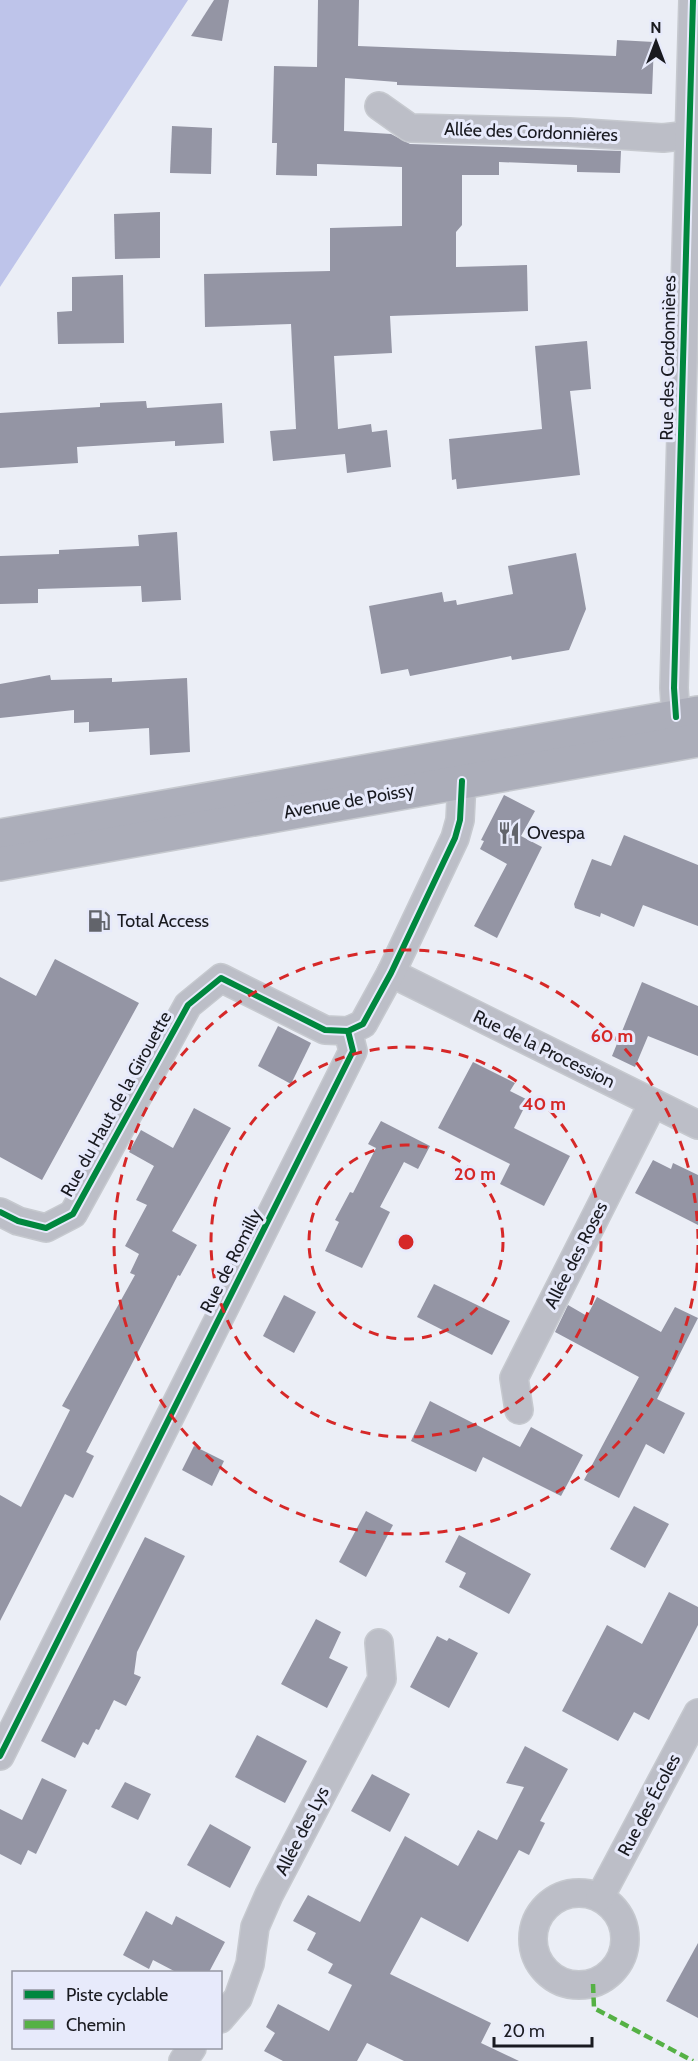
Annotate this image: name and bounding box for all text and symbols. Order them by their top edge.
north arrow [626,12,686,72]
text: N [650,18,662,37]
street label: Allée des Cordonnières [444,118,618,146]
street label: Rue des Cordonnières [656,275,680,441]
street label: Avenue de Poissy [282,779,416,823]
restaurant icon: Ovespa [496,820,522,846]
place label: Ovespa [527,822,585,844]
fuel station icon: Total Access [86,908,112,934]
place label: Total Access [117,910,209,932]
street label: Rue de la Procession [470,1005,618,1093]
street label: Rue du Haut de la Girouette [56,1007,176,1201]
text: 60 m [591,1025,633,1047]
text: 40 m [522,1093,566,1115]
text: 20 m [454,1163,496,1185]
street label: Allée des Roses [540,1198,612,1312]
street label: Rue de Romilly [195,1205,267,1317]
centre of rings [396,1232,416,1252]
street label: Rue des Écoles [613,1750,685,1860]
street label: Allée des Lys [270,1783,334,1879]
legend [12,1971,222,2049]
text: Piste cyclable [66,1984,168,2006]
scale bar [494,2010,592,2048]
text: Chemin [66,2014,126,2036]
text: 20 m [503,2020,545,2042]

